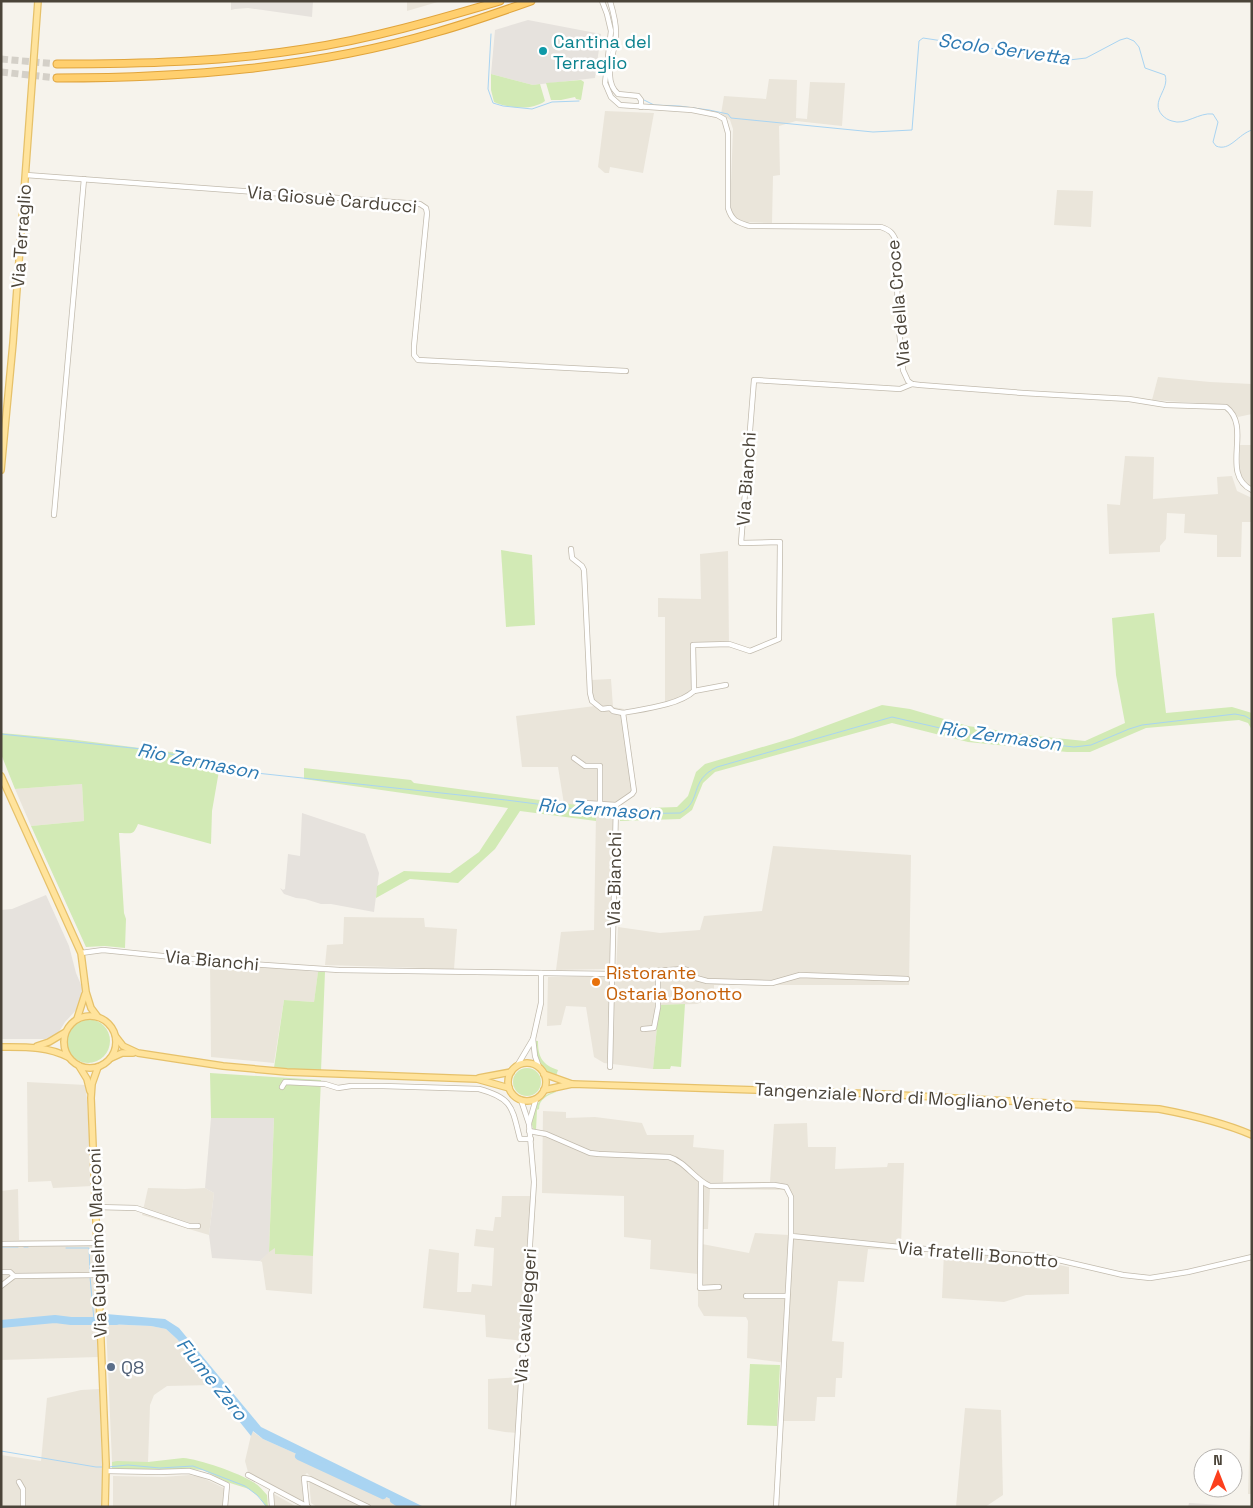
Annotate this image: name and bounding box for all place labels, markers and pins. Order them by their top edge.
place label: Cantina del Terraglio [553,30,651,74]
marker: Cantina del Terraglio [537,45,549,57]
place label: Ristorante Ostaria Bonotto [606,961,742,1005]
marker: Ristorante Ostaria Bonotto [590,976,602,988]
place label: Q8 [121,1356,144,1379]
marker: Q8 [105,1361,117,1373]

